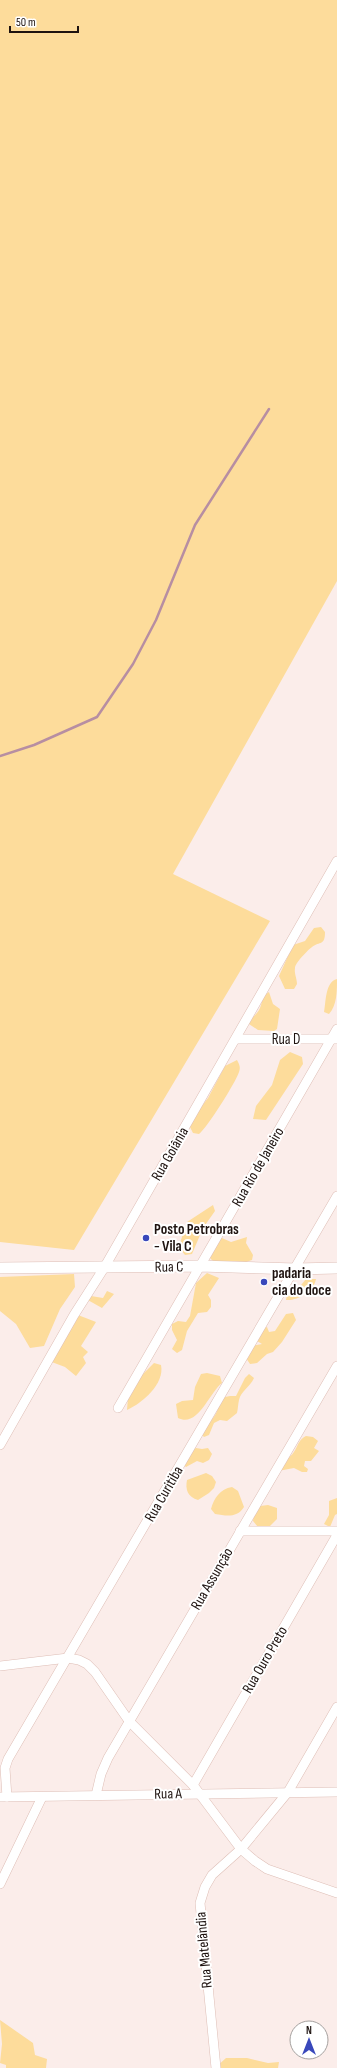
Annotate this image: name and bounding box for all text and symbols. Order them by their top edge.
scale bar [10,8,78,34]
text: 50 m [16,15,36,30]
street label: Rua D [272,1030,300,1049]
street label: Rua Goiânia [147,1124,193,1184]
street label: Rua Rio de Janeiro [228,1124,288,1210]
place label: Posto Petrobras - Vila C [154,1220,239,1256]
marker: Posto Petrobras - Vila C [141,1233,151,1243]
street label: Rua C [155,1257,183,1277]
place label: padaria cia do doce [272,1264,331,1300]
marker: padaria cia do doce [259,1277,269,1287]
street label: Rua Curitiba [140,1463,188,1525]
street label: Rua Assunção [187,1544,237,1614]
street label: Rua Ouro Preto [238,1623,292,1697]
street label: Rua A [154,1784,183,1804]
street label: Rua Matelândia [191,1911,217,1989]
north arrow [289,2020,329,2060]
text: N [306,2024,312,2037]

